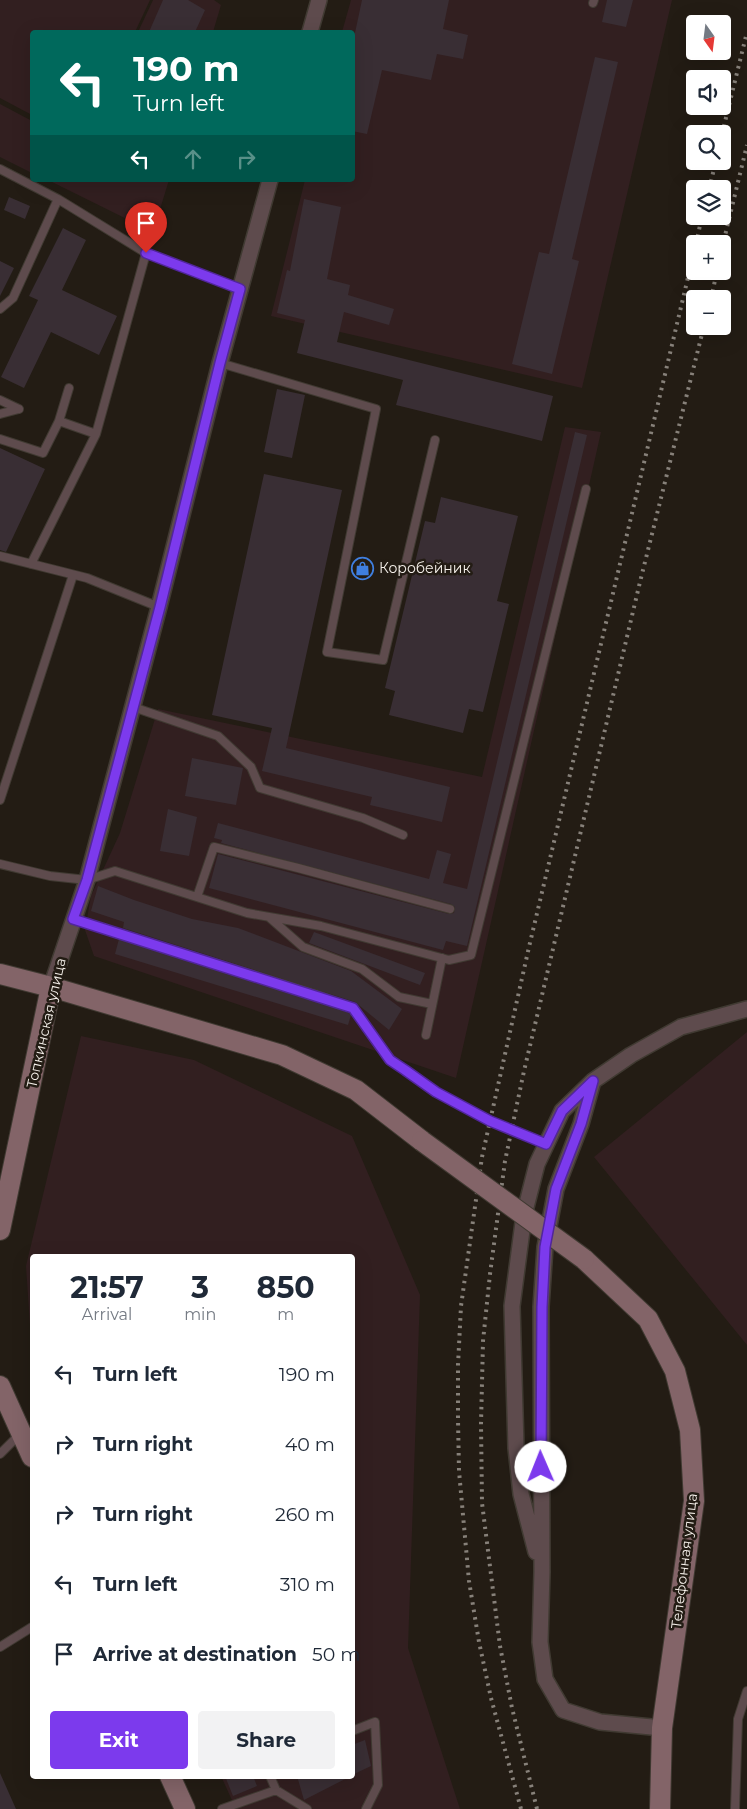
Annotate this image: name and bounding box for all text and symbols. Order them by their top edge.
north arrow [686,15,731,60]
map controls [686,15,731,335]
text: 190 m [133,47,239,90]
icon: left [50,50,115,115]
button: sound [686,70,731,115]
text: Turn left [133,90,225,117]
button: search [686,125,731,170]
icon: left [126,145,154,173]
icon: ahead [179,145,207,173]
icon: right [232,145,260,173]
button: layers [686,180,731,225]
pin [125,202,167,253]
icon: arrive [132,209,160,237]
button: + [686,235,731,280]
button: − [686,290,731,335]
shop icon: Коробейник [351,556,375,580]
place label: Коробейник [379,559,471,577]
street label: Топкинская улица [22,956,70,1090]
text: 21:57 [70,1269,144,1306]
text: 3 [191,1269,209,1306]
text: 850 [257,1269,315,1306]
text: Arrival [82,1305,132,1324]
text: min [184,1305,216,1324]
text: m [277,1305,294,1324]
icon: left [50,1360,78,1388]
text: Turn left [93,1363,178,1386]
text: 190 m [279,1363,335,1386]
icon: right [50,1430,78,1458]
text: Turn right [93,1433,193,1456]
text: 40 m [285,1433,335,1456]
position arrow [514,1440,566,1492]
street label: Телефонная улица [667,1492,701,1630]
icon: right [50,1500,78,1528]
text: Turn right [93,1503,193,1526]
text: 260 m [275,1503,335,1526]
icon: left [50,1570,78,1598]
text: Turn left [93,1573,178,1596]
text: 310 m [280,1573,335,1596]
icon: arrive [50,1640,78,1668]
text: Arrive at destination [93,1643,297,1666]
text: 50 m [312,1643,360,1666]
button: Exit [50,1711,188,1769]
button: Share [198,1711,335,1769]

